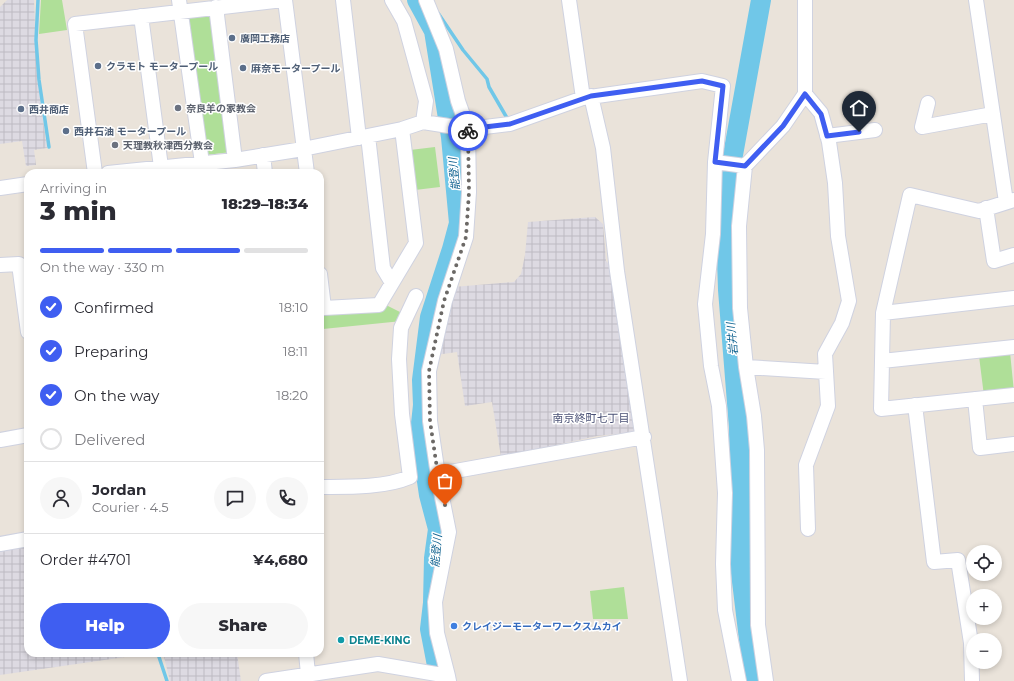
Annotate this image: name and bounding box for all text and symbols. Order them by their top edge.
place label: 廣岡工務店 [240,32,290,45]
marker: 廣岡工務店 [227,33,237,43]
place label: クラモト モータープール [106,60,218,73]
marker: クラモト モータープール [93,61,103,71]
place label: 麻奈モータープール [251,62,340,75]
marker: 麻奈モータープール [238,63,248,73]
pin [842,91,876,132]
icon: home [848,97,870,119]
place label: 奈良羊の家教会 [186,102,256,115]
place label: 西井商店 [29,103,69,116]
marker: 奈良羊の家教会 [173,103,183,113]
marker: 西井商店 [16,104,26,114]
courier [448,111,488,151]
icon: bike [457,120,479,142]
place label: 西井石油 モータープール [74,125,186,138]
marker: 西井石油 モータープール [61,126,71,136]
place label: 天理教秋津西分教会 [123,139,213,152]
marker: 天理教秋津西分教会 [110,140,120,150]
water label: 能登川 [446,156,462,191]
text: Arriving in [40,180,107,196]
text: 18:29–18:34 [222,194,308,213]
text: 3 min [40,195,117,227]
text: On the way · 330 m [40,259,165,275]
icon: check [40,296,62,318]
text: Confirmed [74,298,154,317]
text: 18:10 [279,299,308,315]
water label: 岩井川 [724,321,740,356]
icon: check [40,340,62,362]
text: Preparing [74,342,149,361]
text: 18:11 [283,343,308,359]
icon: check [40,384,62,406]
text: On the way [74,386,159,405]
text: 18:20 [276,387,308,403]
district label: 南京終町七丁目 [553,411,630,425]
text: Delivered [74,430,146,449]
pin [428,464,462,505]
icon: bag [434,470,456,492]
button: person [40,477,82,519]
button: chat [214,477,256,519]
button: phone [266,477,308,519]
text: Jordan [92,480,146,499]
text: Courier · 4.5 [92,499,169,515]
water label: 能登川 [428,533,444,568]
map controls [966,545,1002,669]
button: locate [966,545,1002,581]
text: Order #4701 [40,550,131,569]
text: ¥4,680 [253,550,308,569]
button: + [966,589,1002,625]
button: Help [40,603,170,649]
button: Share [178,603,308,649]
place label: クレイジーモーターワークスムカイ [462,620,622,633]
marker: クレイジーモーターワークスムカイ [449,621,459,631]
button: − [966,633,1002,669]
place label: DEME-KING [349,634,411,647]
marker: DEME-KING [336,635,346,645]

